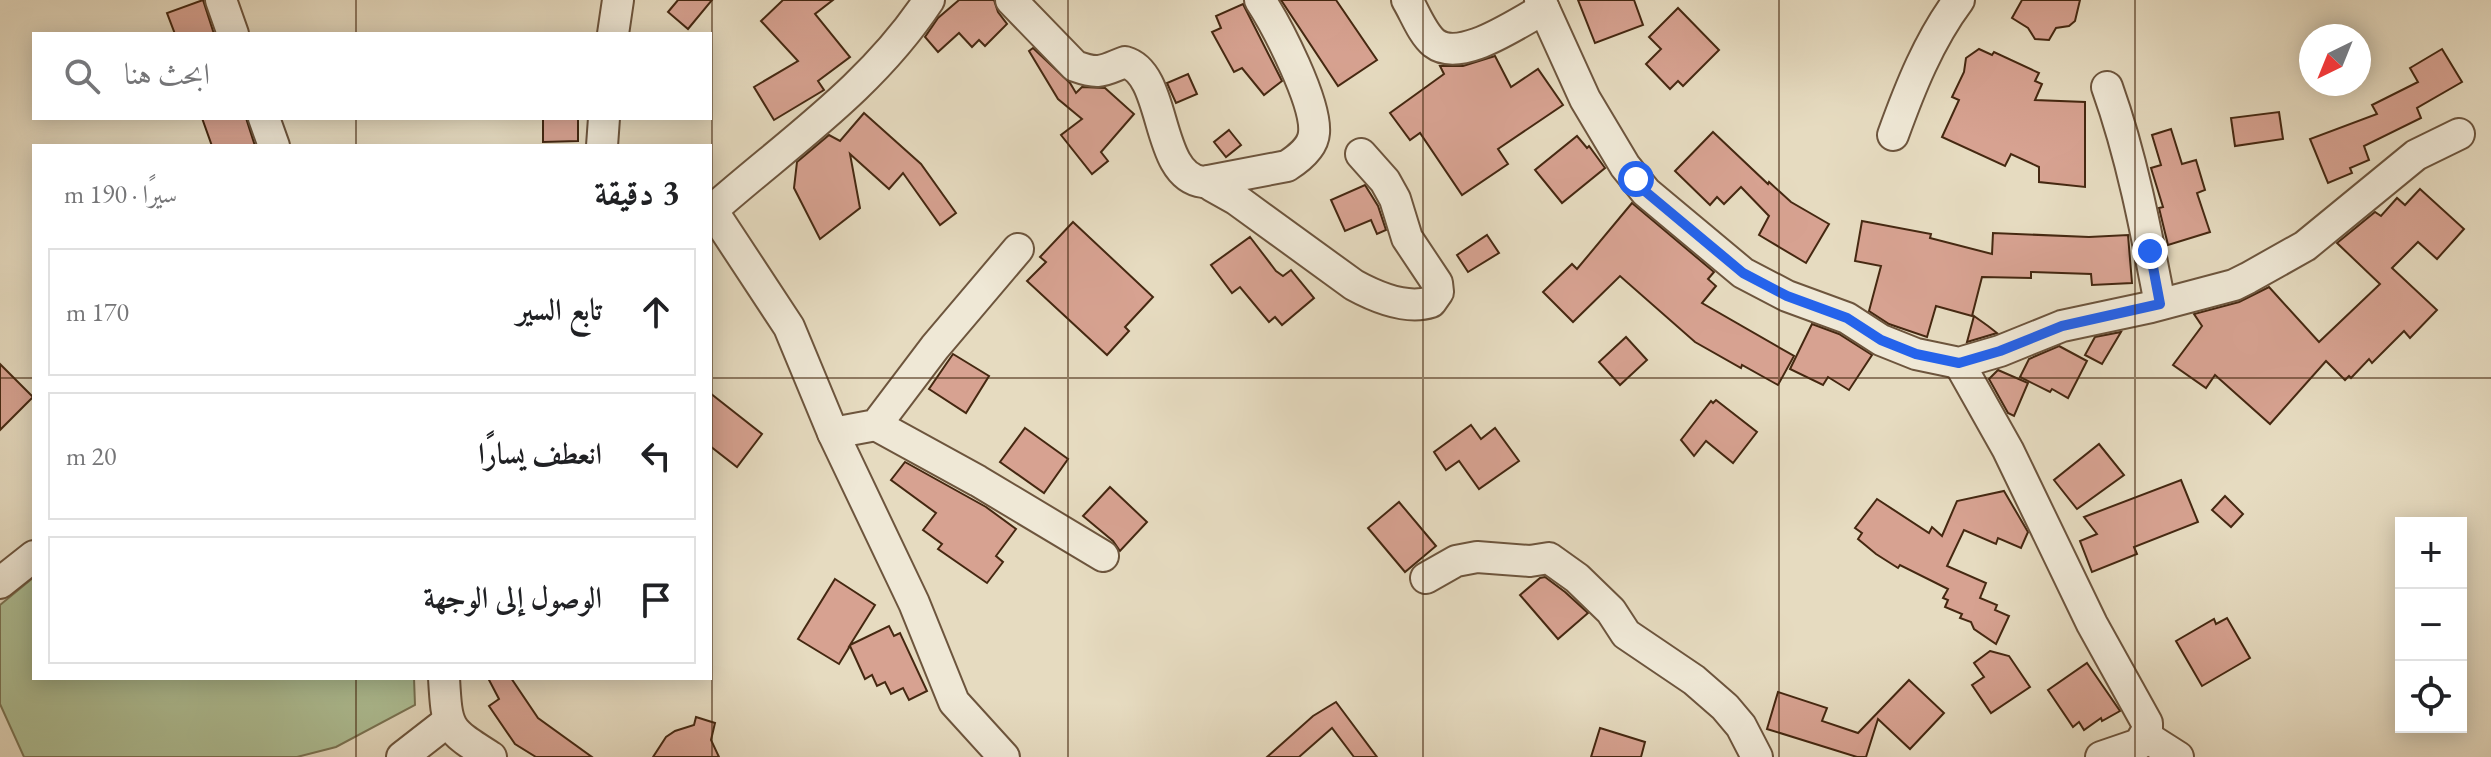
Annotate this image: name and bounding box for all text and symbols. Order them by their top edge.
north arrow [2299,24,2371,96]
search box [32,32,712,120]
icon: search [60,54,104,98]
text: ابحث هنا [124,54,210,93]
route start [1618,161,1654,197]
text: 3 دقيقة [595,170,680,214]
text: سيرًا · 190 m [64,177,177,211]
route end [2132,233,2168,269]
text: تابع السير [517,290,602,329]
icon: ahead [634,290,678,334]
text: 170 m [66,295,129,329]
text: انعطف يسارًا [478,434,602,473]
icon: left [634,434,678,478]
text: 20 m [66,439,116,473]
map controls [2395,517,2467,733]
button: + [2395,517,2467,589]
text: الوصول إلى الوجهة [423,578,602,617]
icon: arrive [634,578,678,622]
button: − [2395,589,2467,661]
button: locate [2395,661,2467,733]

